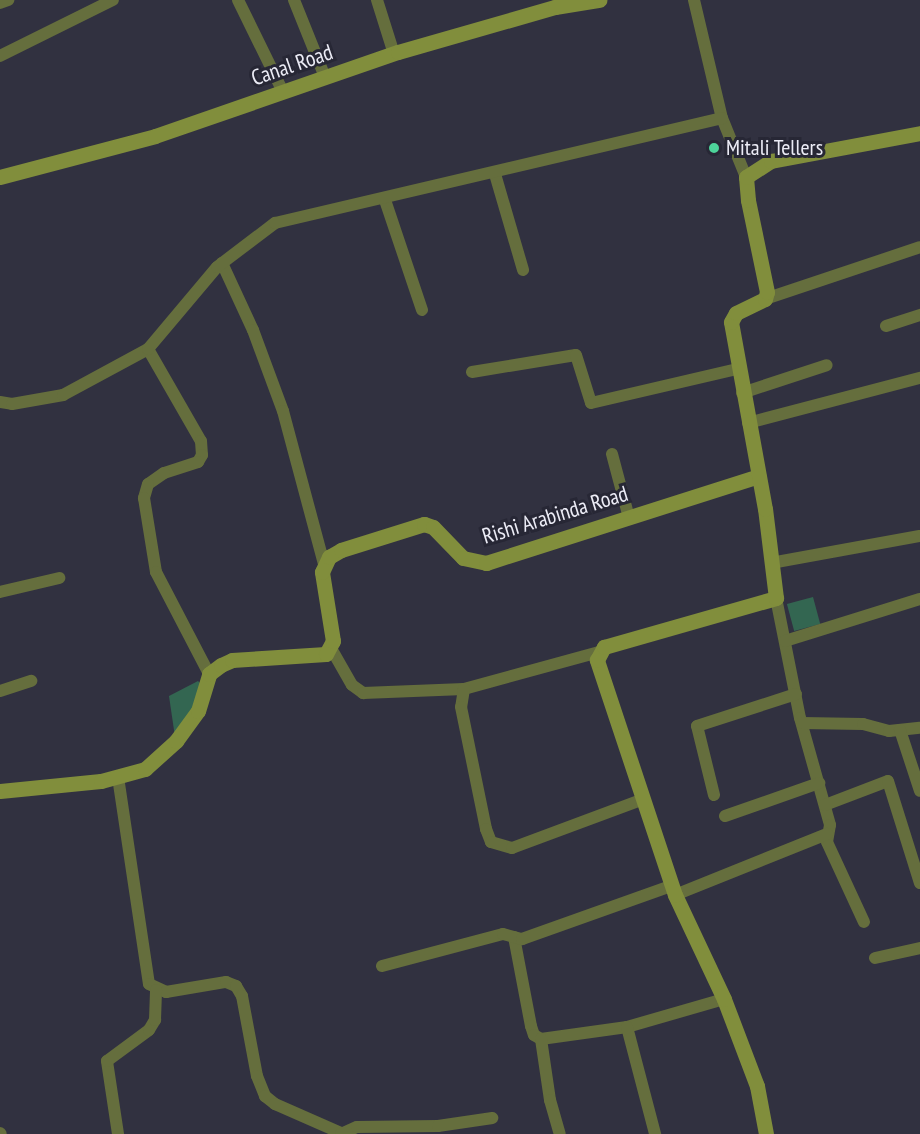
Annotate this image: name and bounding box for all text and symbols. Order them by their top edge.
street label: Canal Road [248,39,336,91]
place label: Mitali Tellers [726,135,824,161]
marker: Mitali Tellers [707,141,721,155]
street label: Rishi Arabinda Road [479,480,631,550]

